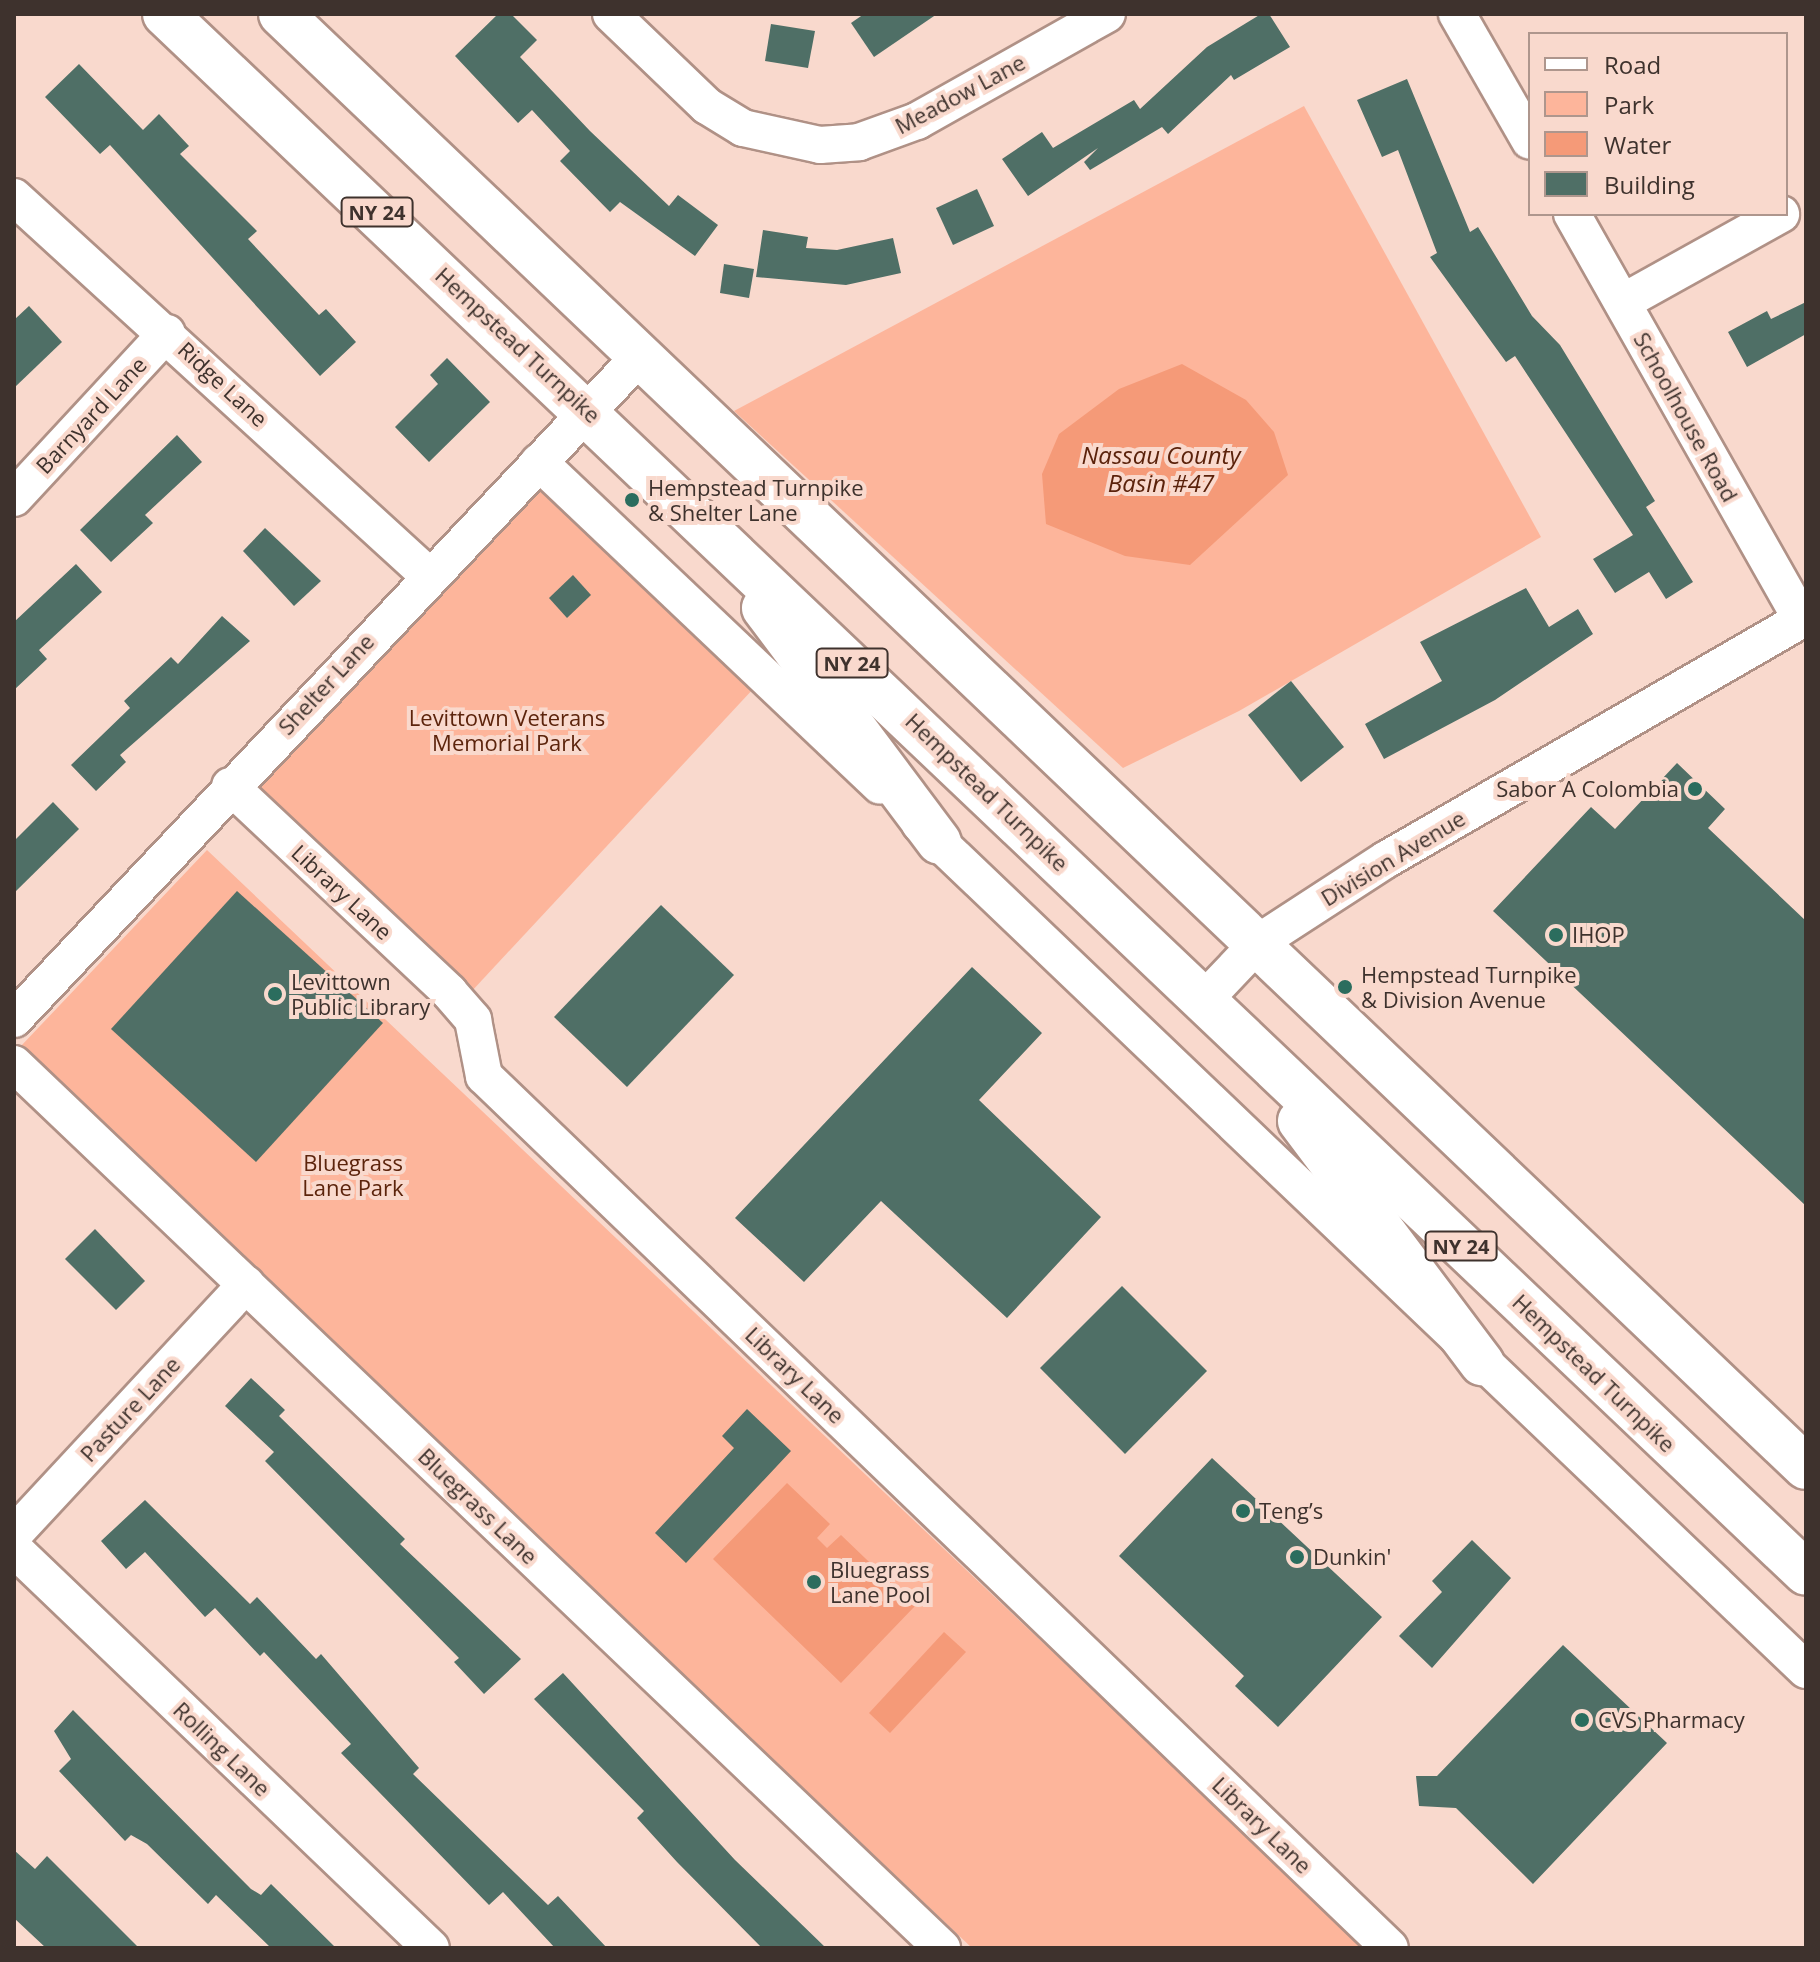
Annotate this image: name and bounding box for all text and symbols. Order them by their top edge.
legend [1528,32,1788,216]
text: Road [1604,48,1661,81]
street label: Meadow Lane [891,49,1029,139]
text: Park [1604,88,1654,121]
text: Water [1604,128,1671,161]
text: Building [1604,168,1695,201]
road number: NY 24 [339,196,415,228]
street label: Hempstead Turnpike [430,262,606,428]
street label: Schoolhouse Road [1629,328,1743,506]
street label: Ridge Lane [173,336,273,432]
street label: Barnyard Lane [30,351,152,479]
water label: Nassau County Basin #47 [1081,441,1241,497]
place label: Hempstead Turnpike & Shelter Lane [648,474,863,526]
marker: Hempstead Turnpike & Shelter Lane [623,491,641,509]
street label: Shelter Lane [273,628,379,740]
road number: NY 24 [814,647,890,679]
park label: Levittown Veterans Memorial Park [409,704,605,756]
street label: Hempstead Turnpike [900,708,1074,876]
place label: Sabor A Colombia [1496,776,1679,802]
marker: Sabor A Colombia [1686,780,1704,798]
street label: Division Avenue [1316,805,1470,911]
street label: Library Lane [287,839,397,945]
place label: IHOP [1572,922,1625,948]
marker: IHOP [1547,926,1565,944]
place label: Hempstead Turnpike & Division Avenue [1361,961,1576,1012]
place label: Levittown Public Library [291,968,430,1020]
marker: Hempstead Turnpike & Division Avenue [1336,978,1354,996]
marker: Levittown Public Library [266,985,284,1003]
park label: Bluegrass Lane Park [302,1149,404,1200]
road number: NY 24 [1423,1230,1499,1262]
street label: Hempstead Turnpike [1507,1289,1681,1457]
street label: Library Lane [740,1321,850,1429]
street label: Pasture Lane [75,1351,185,1467]
street label: Bluegrass Lane [413,1443,543,1569]
place label: Teng’s [1259,1498,1323,1524]
marker: Teng’s [1234,1502,1252,1520]
place label: Dunkin' [1313,1544,1391,1570]
marker: Dunkin' [1288,1548,1306,1566]
place label: Bluegrass Lane Pool [830,1556,931,1608]
marker: Bluegrass Lane Pool [805,1573,823,1591]
street label: Rolling Lane [168,1696,276,1802]
place label: CVS Pharmacy [1598,1707,1745,1733]
marker: CVS Pharmacy [1573,1711,1591,1729]
street label: Library Lane [1207,1771,1317,1879]

